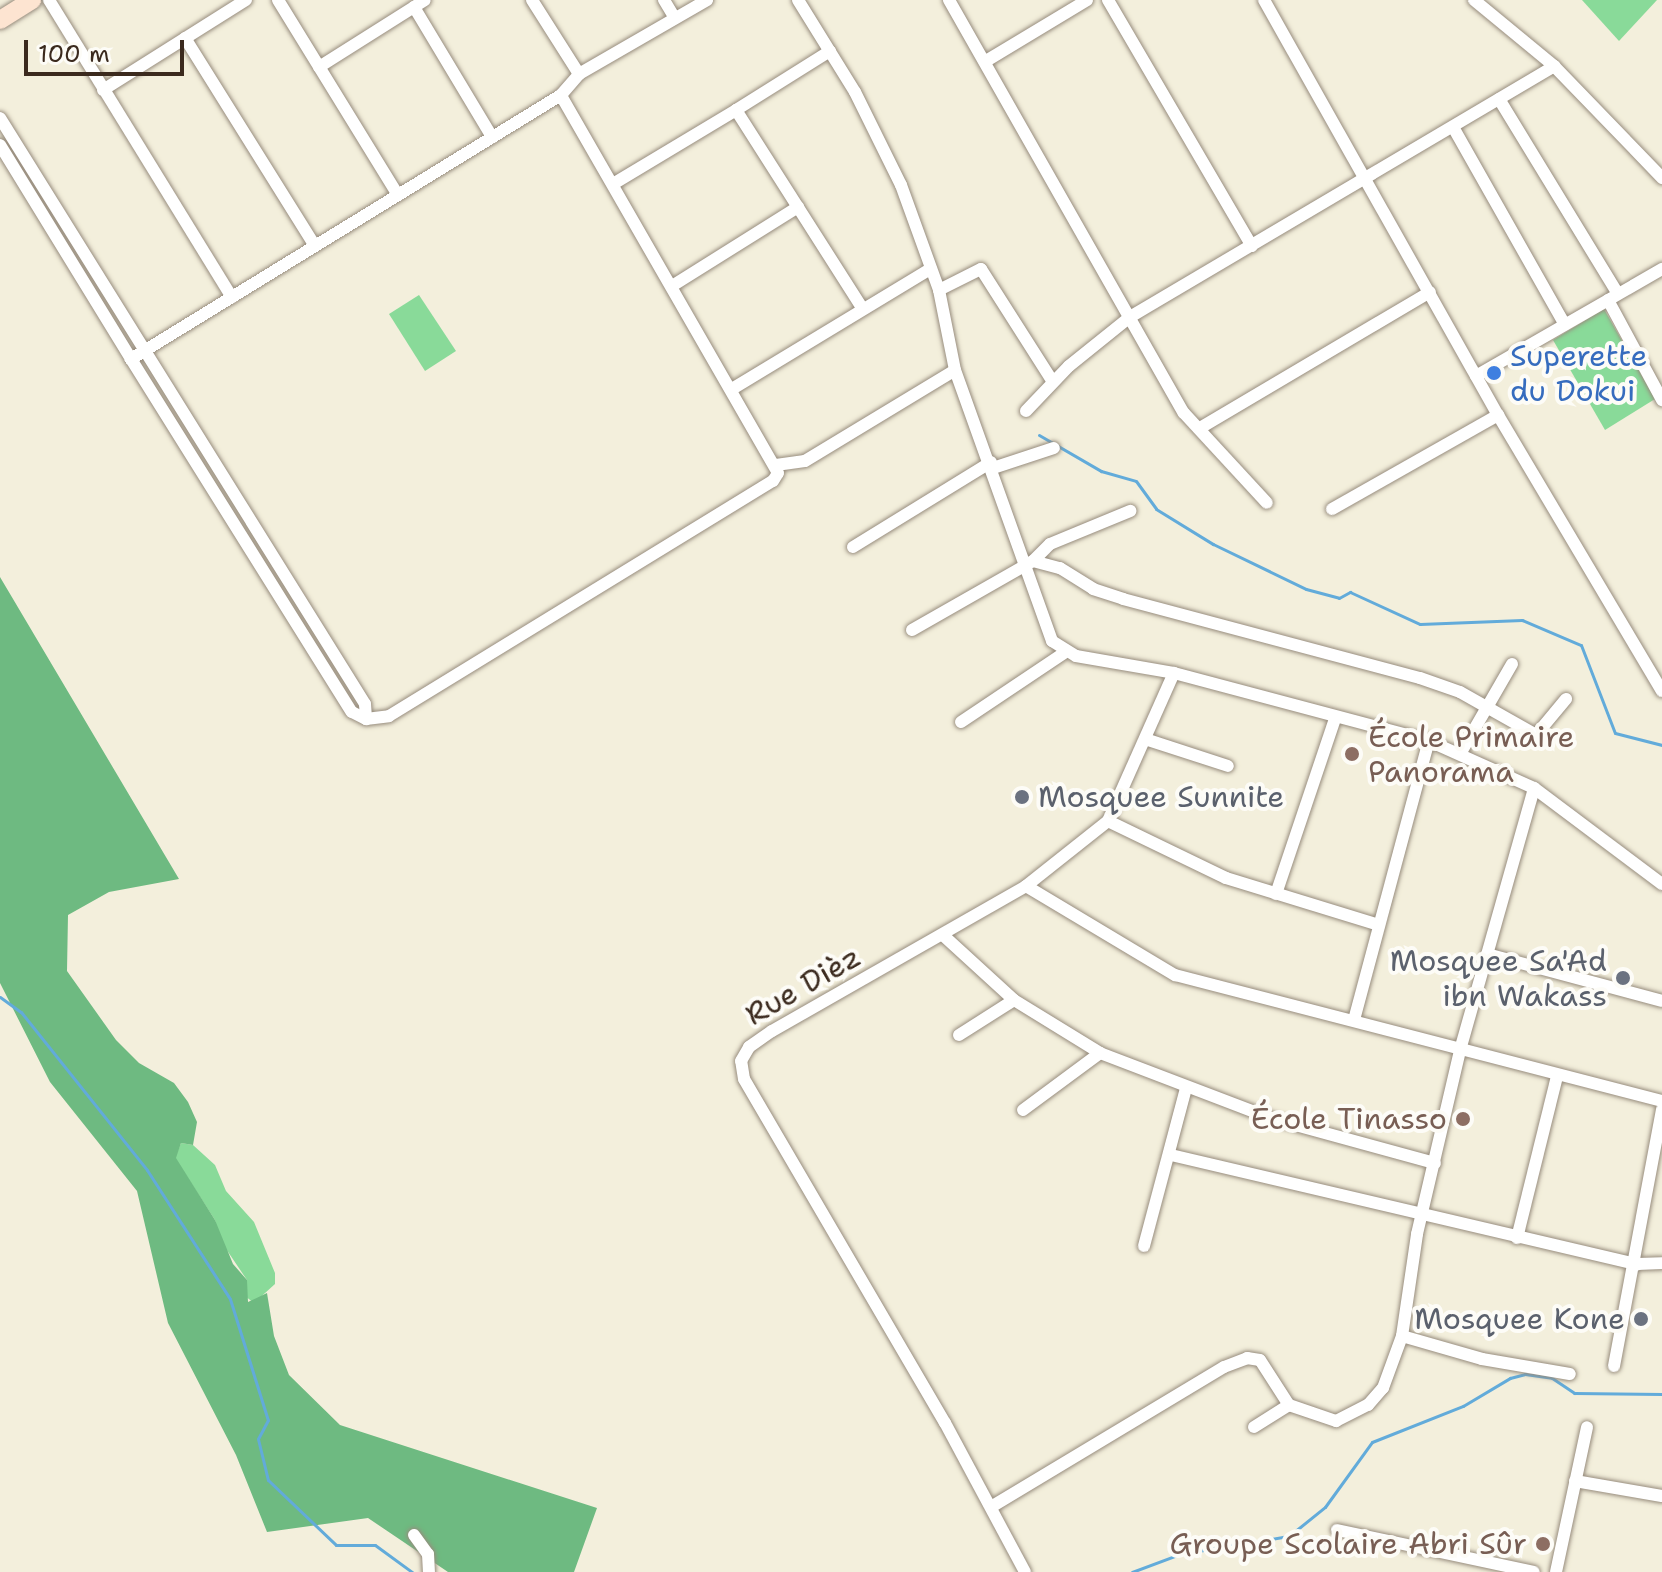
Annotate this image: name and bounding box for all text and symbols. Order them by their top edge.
scale bar [28,24,188,74]
text: 100 m [38,38,110,70]
place label: Superette du Dokui [1510,338,1647,408]
marker: Superette du Dokui [1485,364,1503,382]
place label: École Primaire Panorama [1368,719,1574,790]
marker: École Primaire Panorama [1343,745,1361,763]
place label: Mosquee Sunnite [1038,779,1284,815]
marker: Mosquee Sunnite [1013,788,1031,806]
street label: Rue Dièz [739,939,867,1033]
place label: Mosquee Sa'Ad ibn Wakass [1390,943,1607,1014]
marker: Mosquee Sa'Ad ibn Wakass [1614,969,1632,987]
place label: École Tinasso [1251,1101,1447,1137]
marker: École Tinasso [1454,1110,1472,1128]
place label: Mosquee Kone [1414,1301,1625,1337]
marker: Mosquee Kone [1632,1310,1650,1328]
place label: Groupe Scolaire Abri Sûr [1169,1526,1527,1562]
marker: Groupe Scolaire Abri Sûr [1534,1535,1552,1553]

